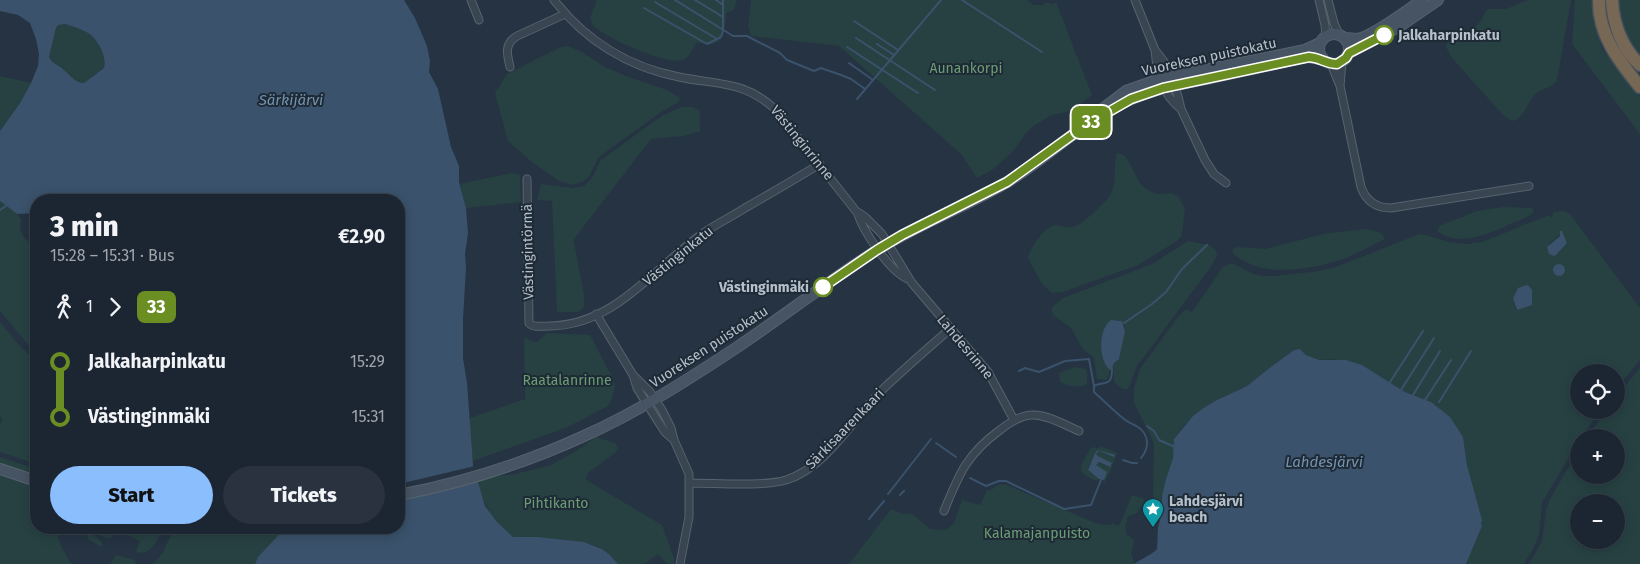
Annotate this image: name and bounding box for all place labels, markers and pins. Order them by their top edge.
marker: Jalkaharpinkatu [1374,25,1394,45]
place label: Jalkaharpinkatu [1397,27,1500,44]
marker: Västinginmäki [813,277,833,297]
place label: Västinginmäki [718,279,809,296]
place label: Lahdesjärvi beach [1169,493,1243,526]
place icon: Lahdesjärvi beach [1141,497,1165,528]

